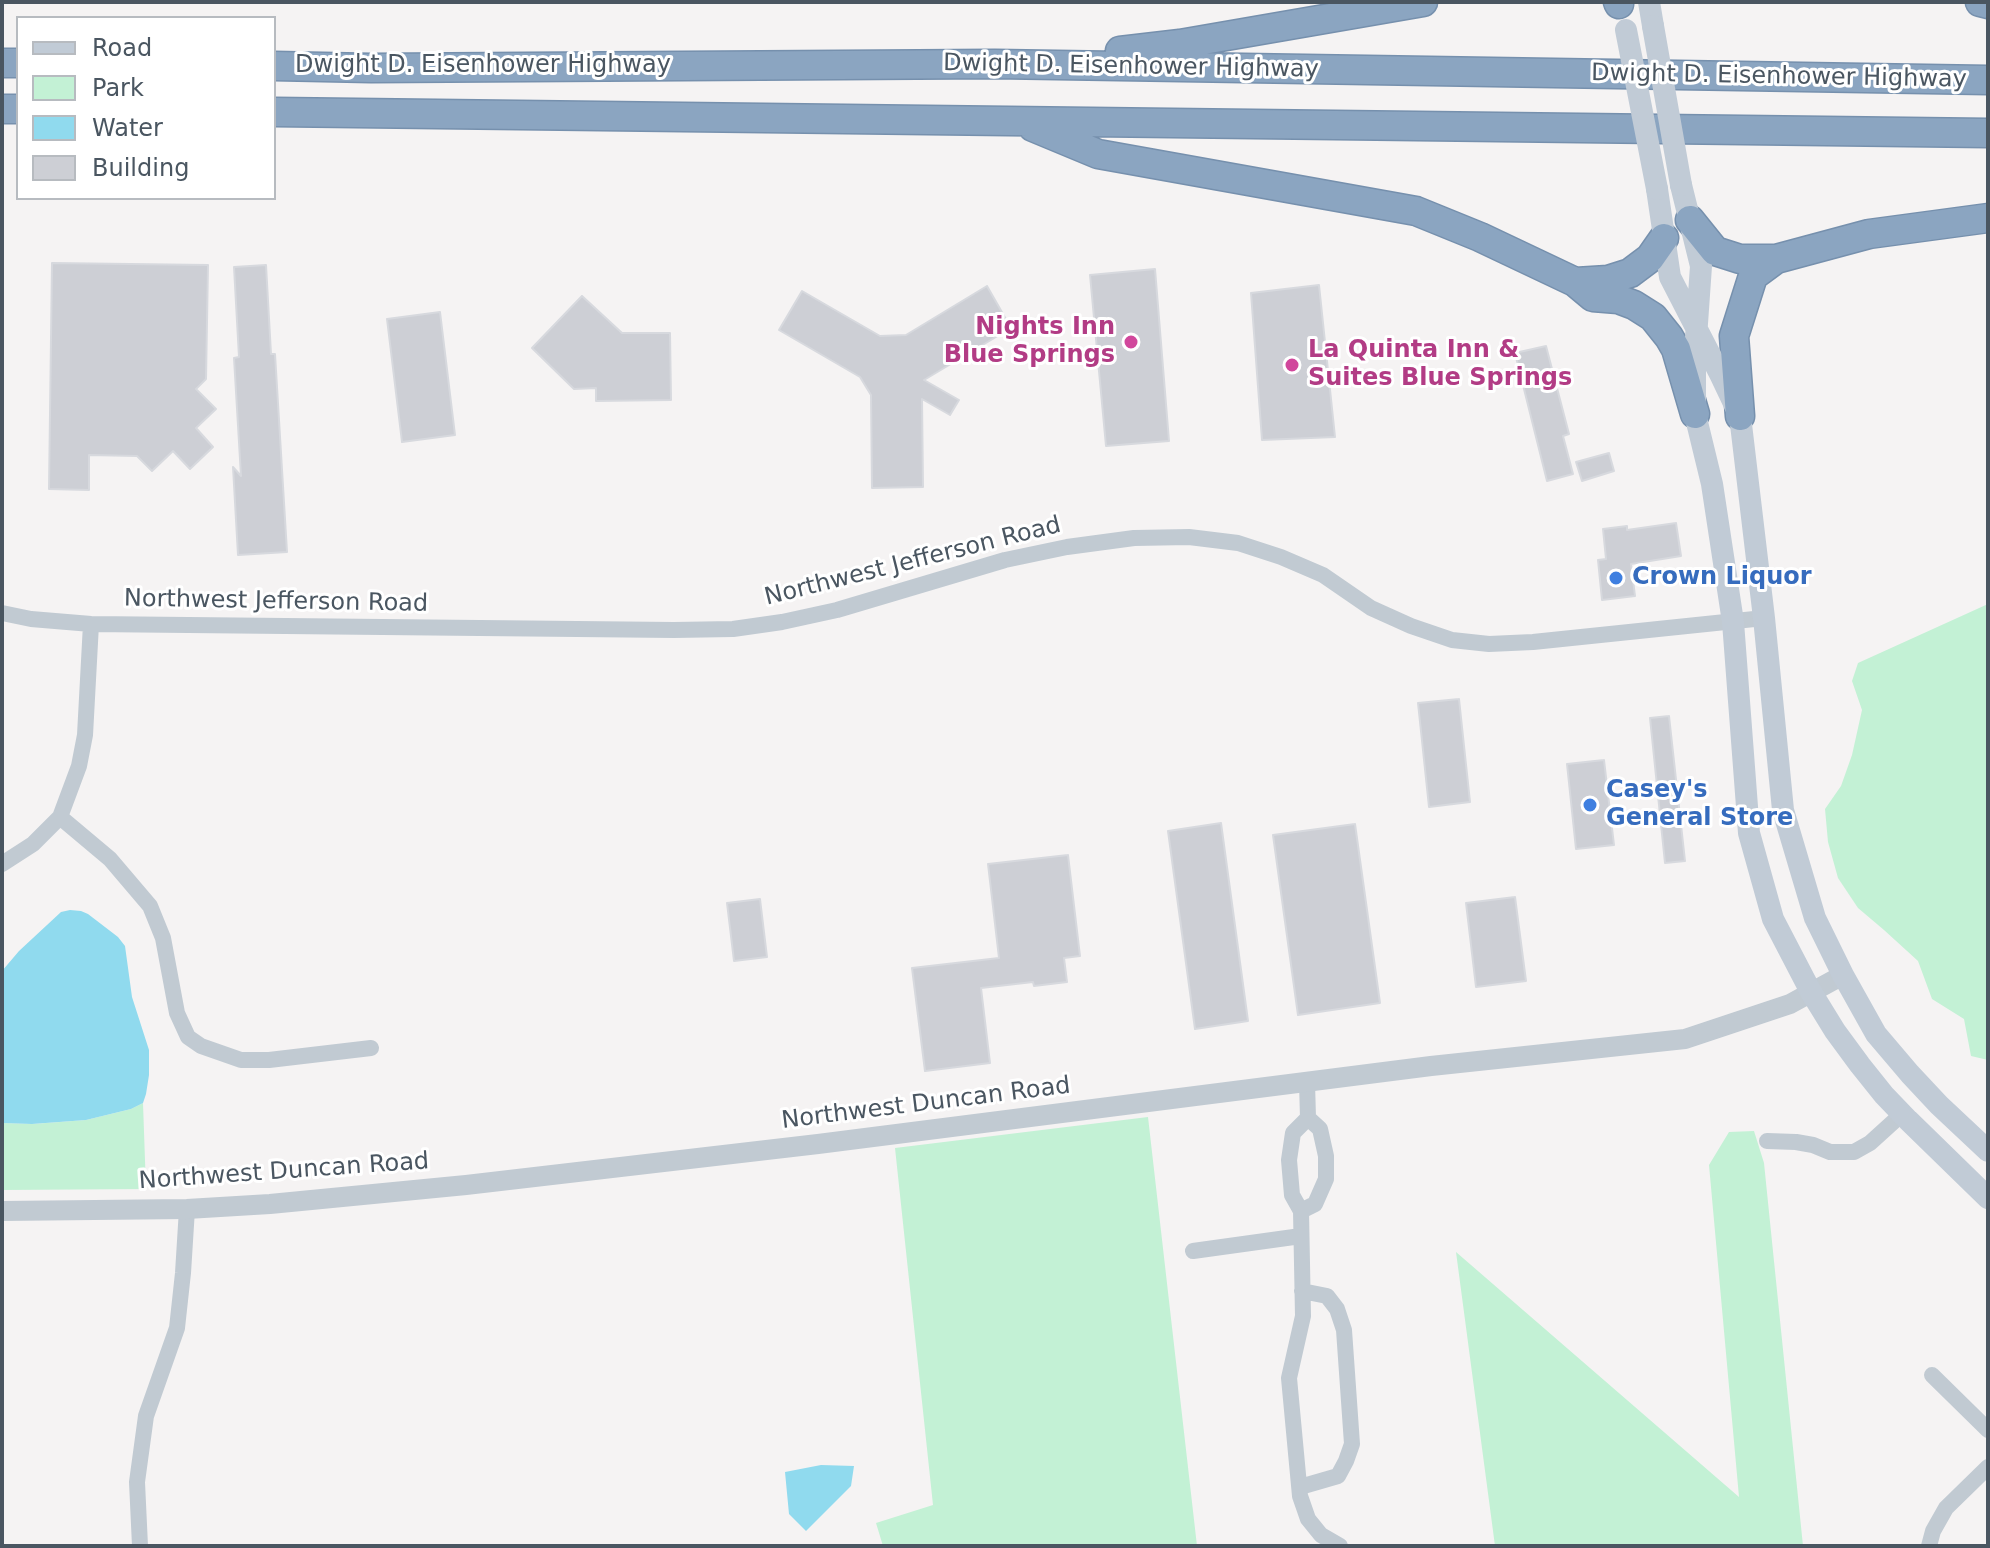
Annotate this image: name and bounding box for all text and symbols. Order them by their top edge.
legend [16,16,276,200]
text: Road [92,34,152,62]
street label: Dwight D. Eisenhower Highway [943,49,1319,85]
street label: Dwight D. Eisenhower Highway [295,52,671,80]
street label: Dwight D. Eisenhower Highway [1591,59,1967,95]
text: Park [92,74,144,102]
text: Water [92,114,163,142]
text: Building [92,154,189,182]
place label: Nights Inn Blue Springs [944,314,1115,370]
marker: Nights Inn Blue Springs [1122,333,1140,351]
place label: La Quinta Inn & Suites Blue Springs [1308,337,1572,393]
marker: La Quinta Inn & Suites Blue Springs [1283,356,1301,374]
street label: Northwest Jefferson Road [762,511,1064,613]
place label: Crown Liquor [1632,564,1812,592]
marker: Crown Liquor [1607,569,1625,587]
street label: Northwest Jefferson Road [124,585,428,619]
place label: Casey's General Store [1606,777,1793,833]
marker: Casey's General Store [1581,796,1599,814]
street label: Northwest Duncan Road [780,1072,1072,1136]
street label: Northwest Duncan Road [138,1147,430,1197]

